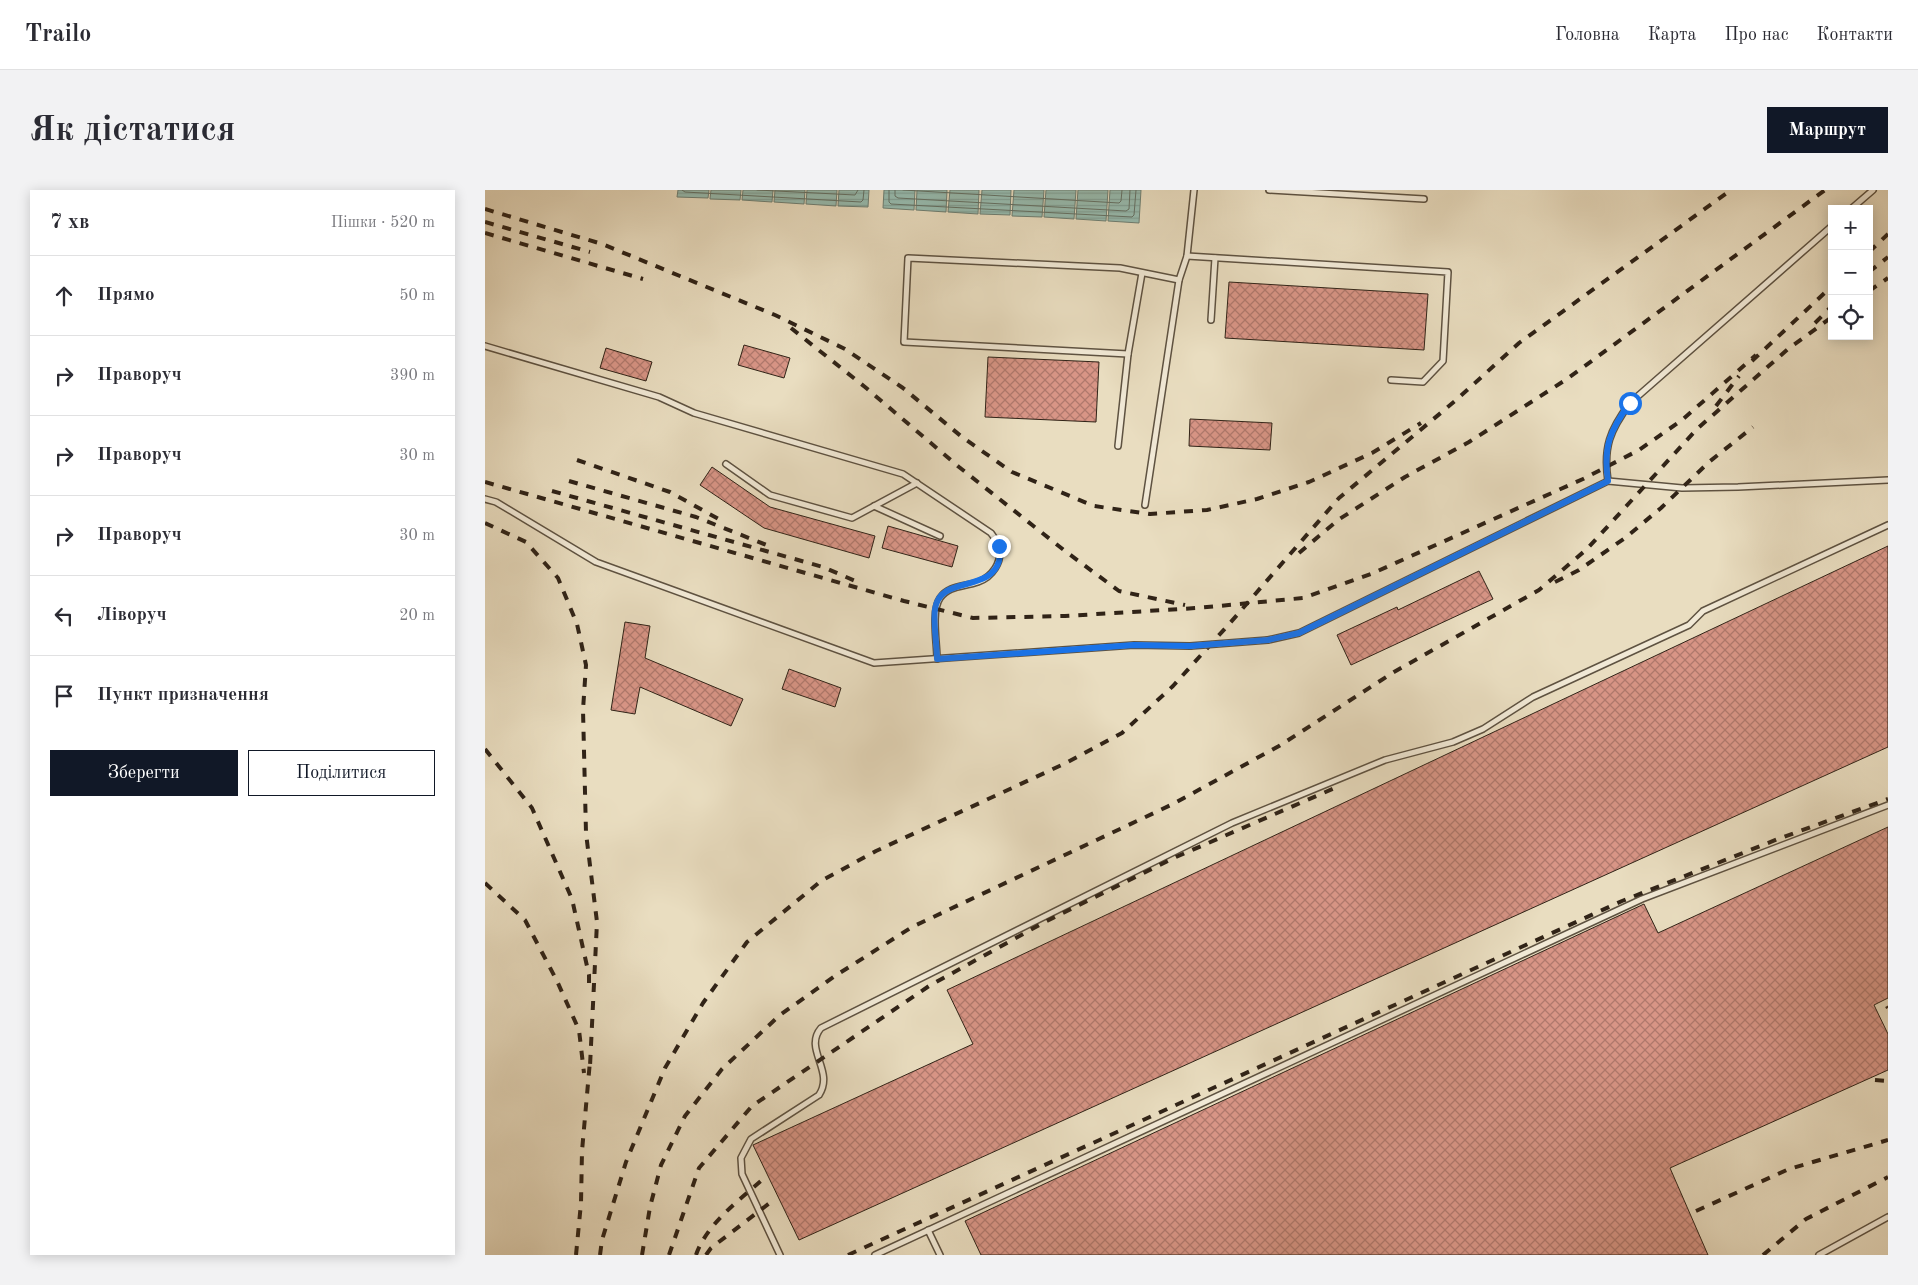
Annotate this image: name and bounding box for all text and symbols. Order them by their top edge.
text: Trailo [25,23,91,47]
text: Головна [1555,26,1620,44]
text: Карта [1648,26,1696,44]
text: Про нас [1724,26,1789,44]
text: Контакти [1817,26,1893,44]
button: Маршрут [1767,107,1888,153]
text: Як дістатися [30,113,235,148]
map controls [1828,205,1873,340]
button: + [1828,205,1873,250]
text: 7 хв [50,212,89,233]
text: Пішки · 520 m [331,215,435,231]
button: − [1828,250,1873,295]
icon: ahead [50,282,78,310]
text: Прямо [97,286,155,305]
text: 50 m [399,288,435,304]
button: locate [1828,295,1873,340]
icon: right [50,362,78,390]
text: Праворуч [97,366,182,385]
text: 390 m [390,368,435,384]
route start [1619,392,1642,415]
icon: right [50,442,78,470]
text: Праворуч [97,446,182,465]
text: 30 m [399,448,435,464]
icon: right [50,522,78,550]
text: Праворуч [97,526,182,545]
text: 30 m [399,528,435,544]
route end [988,535,1011,558]
icon: left [50,602,78,630]
text: Ліворуч [97,606,167,625]
text: 20 m [399,608,435,624]
icon: arrive [50,682,78,710]
text: Пункт призначення [97,686,269,705]
button: Зберегти [50,750,238,796]
button: Поділитися [248,750,435,796]

